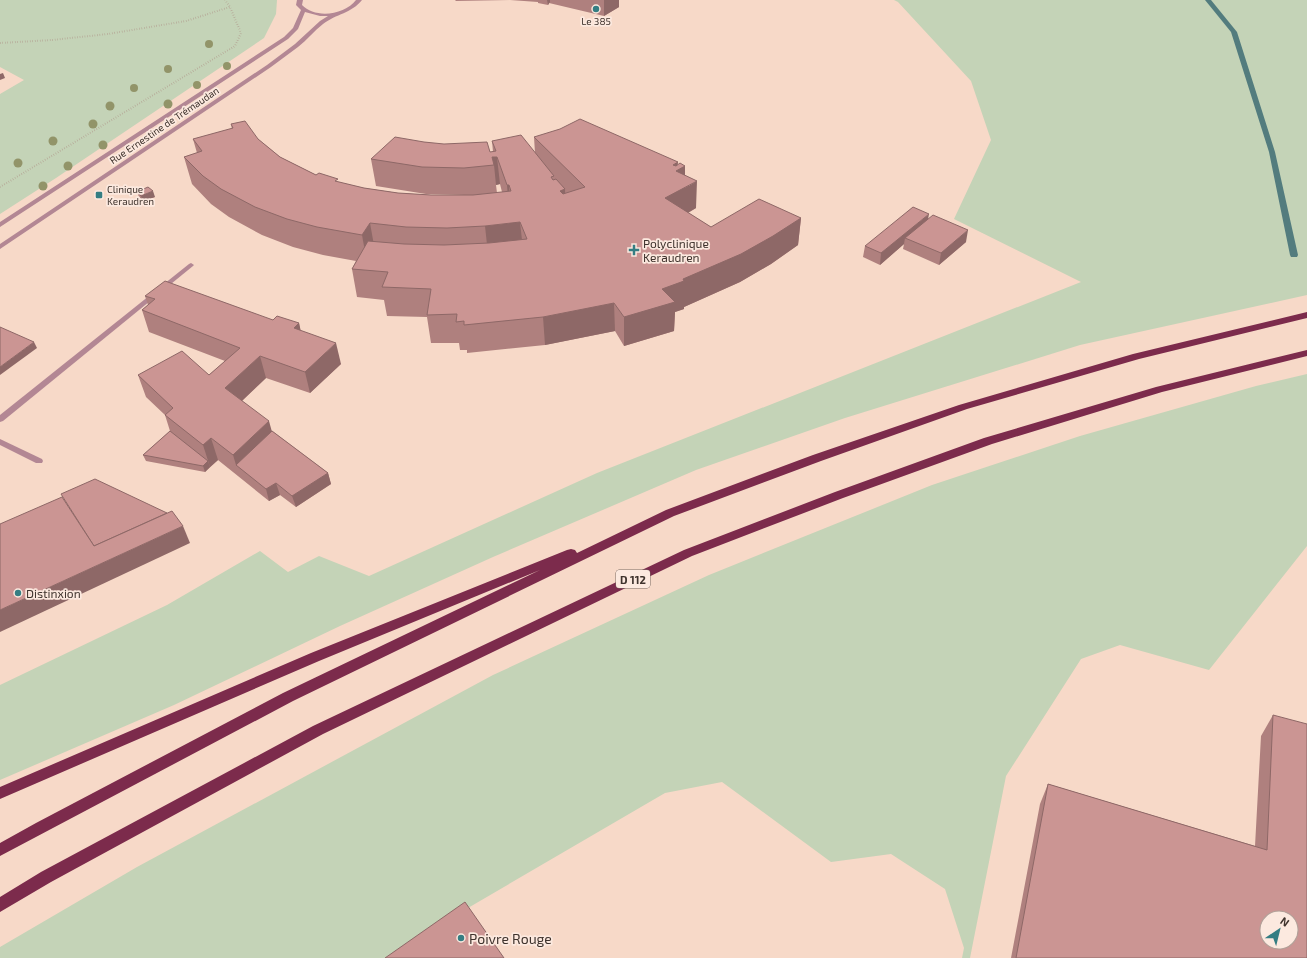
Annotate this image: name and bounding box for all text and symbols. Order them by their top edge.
marker: Le 385 [591,4,601,14]
place label: Le 385 [581,15,611,27]
street label: Rue Ernestine de Trémaudan [107,84,221,166]
place label: Clinique Keraudren [107,183,154,207]
marker: Clinique Keraudren [94,190,104,200]
place label: Polyclinique Keraudren [643,236,709,264]
marker: Polyclinique Keraudren [628,244,640,256]
road number: D 112 [616,570,650,588]
place label: Distinxion [26,586,81,600]
marker: Distinxion [13,588,23,598]
north arrow [1259,910,1299,950]
text: N [1278,914,1292,929]
place label: Poivre Rouge [469,930,552,947]
marker: Poivre Rouge [456,933,466,943]

